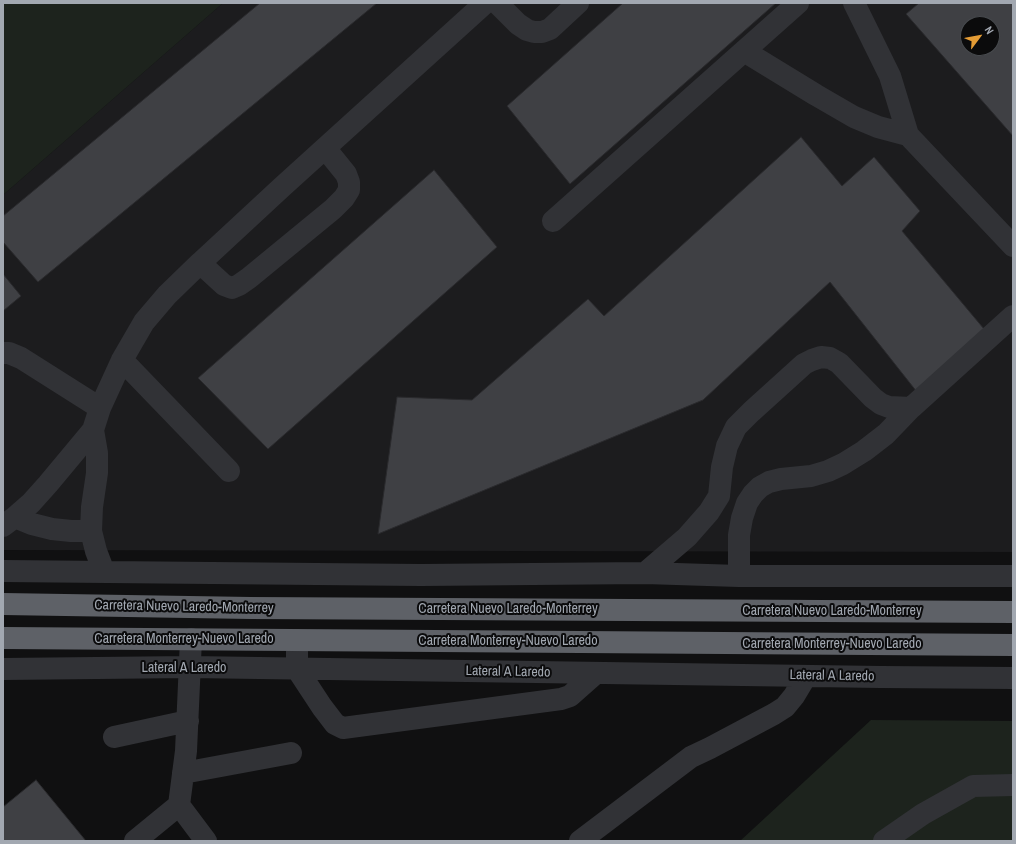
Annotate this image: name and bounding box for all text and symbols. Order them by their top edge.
north arrow [960,16,1000,56]
text: N [982,24,997,37]
street label: Carretera Nuevo Laredo-Monterrey [94,597,274,617]
street label: Carretera Nuevo Laredo-Monterrey [418,601,598,617]
street label: Carretera Nuevo Laredo-Monterrey [742,603,922,619]
street label: Carretera Monterrey-Nuevo Laredo [94,631,274,647]
street label: Carretera Monterrey-Nuevo Laredo [418,633,598,649]
street label: Carretera Monterrey-Nuevo Laredo [742,636,922,652]
street label: Lateral A Laredo [142,660,226,676]
street label: Lateral A Laredo [465,663,551,681]
street label: Lateral A Laredo [789,667,875,685]

